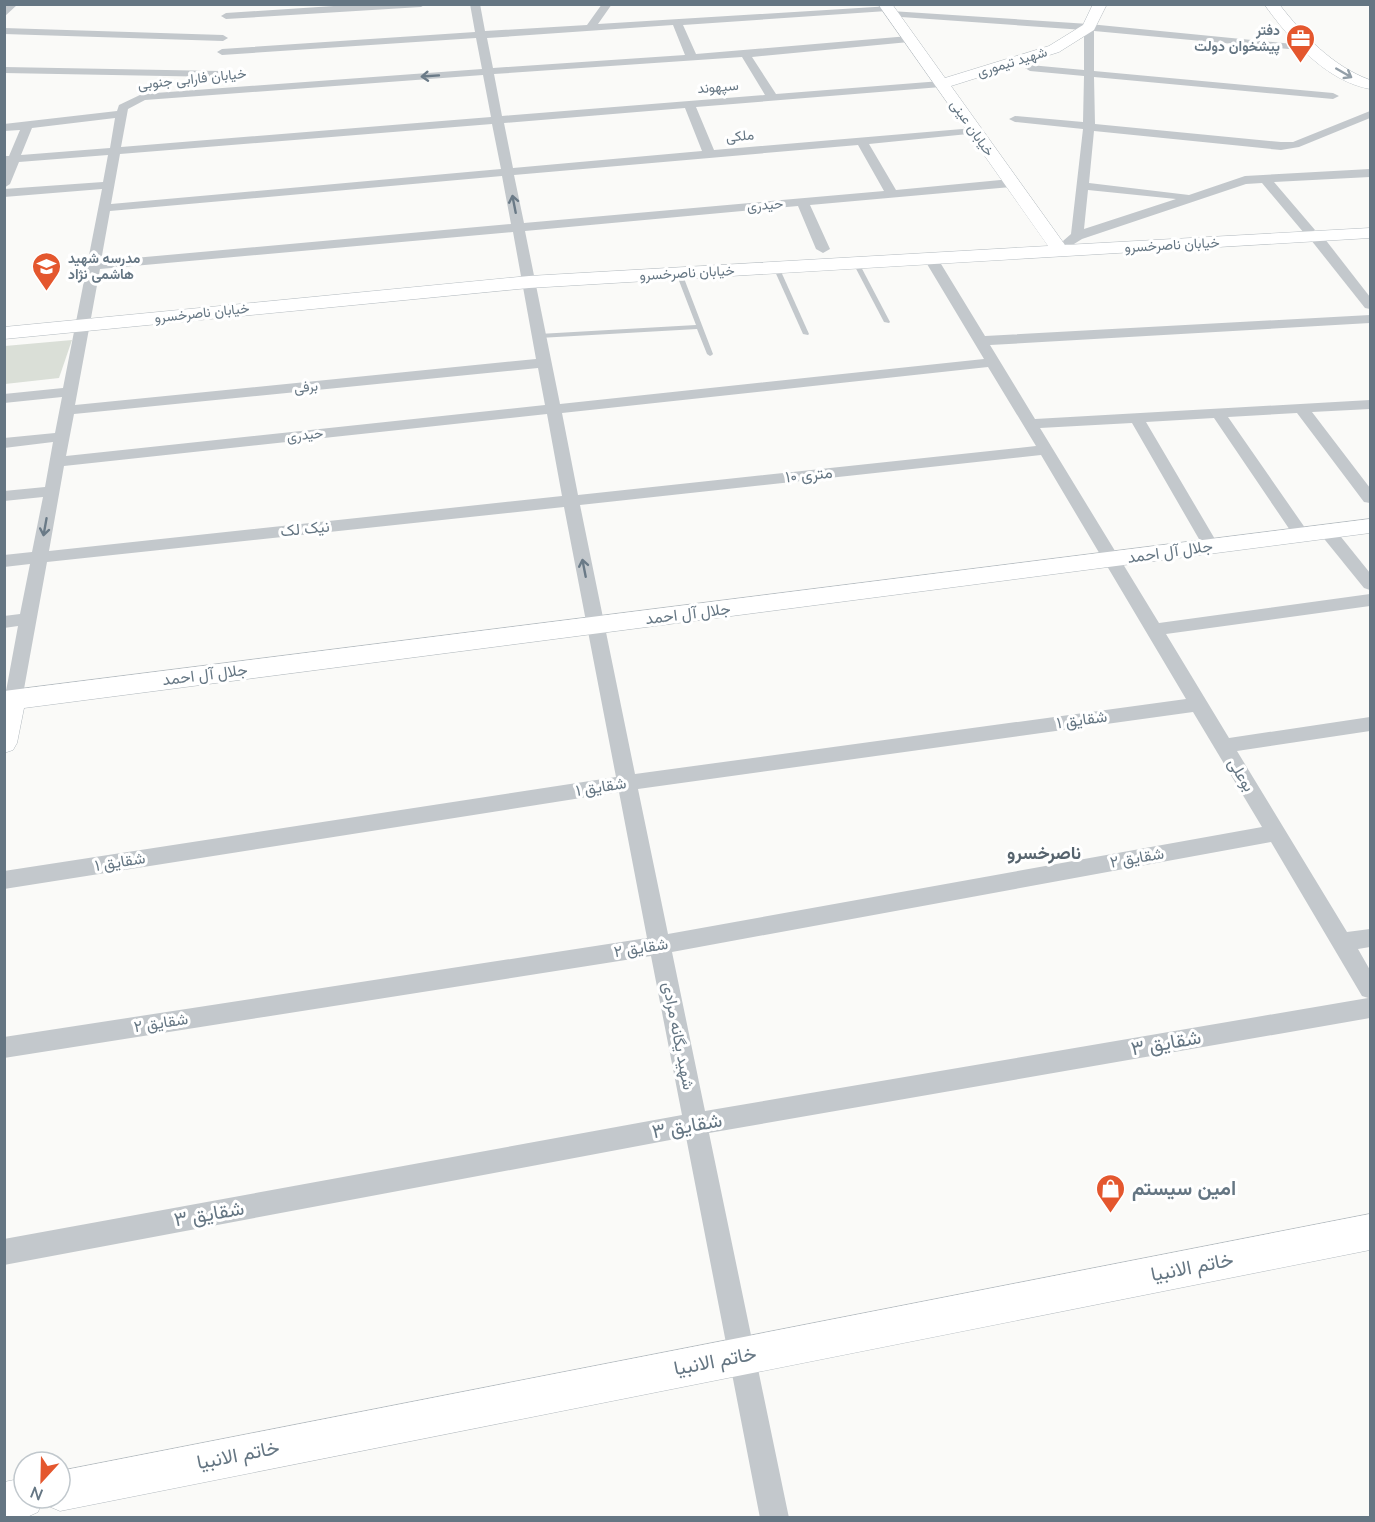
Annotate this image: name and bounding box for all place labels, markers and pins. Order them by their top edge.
place label: دفتر پیشخوان دولت [1194,21,1280,56]
office icon: دفتر پیشخوان دولت [1285,22,1317,64]
place label: مدرسه شهید ه‍اشمی نژاد [68,249,141,284]
school or university icon: مدرسه شهید ه‍اشمی نژاد [31,250,63,292]
shop icon: امین سیستم [1095,1172,1127,1214]
place label: امین سیستم [1132,1175,1236,1202]

